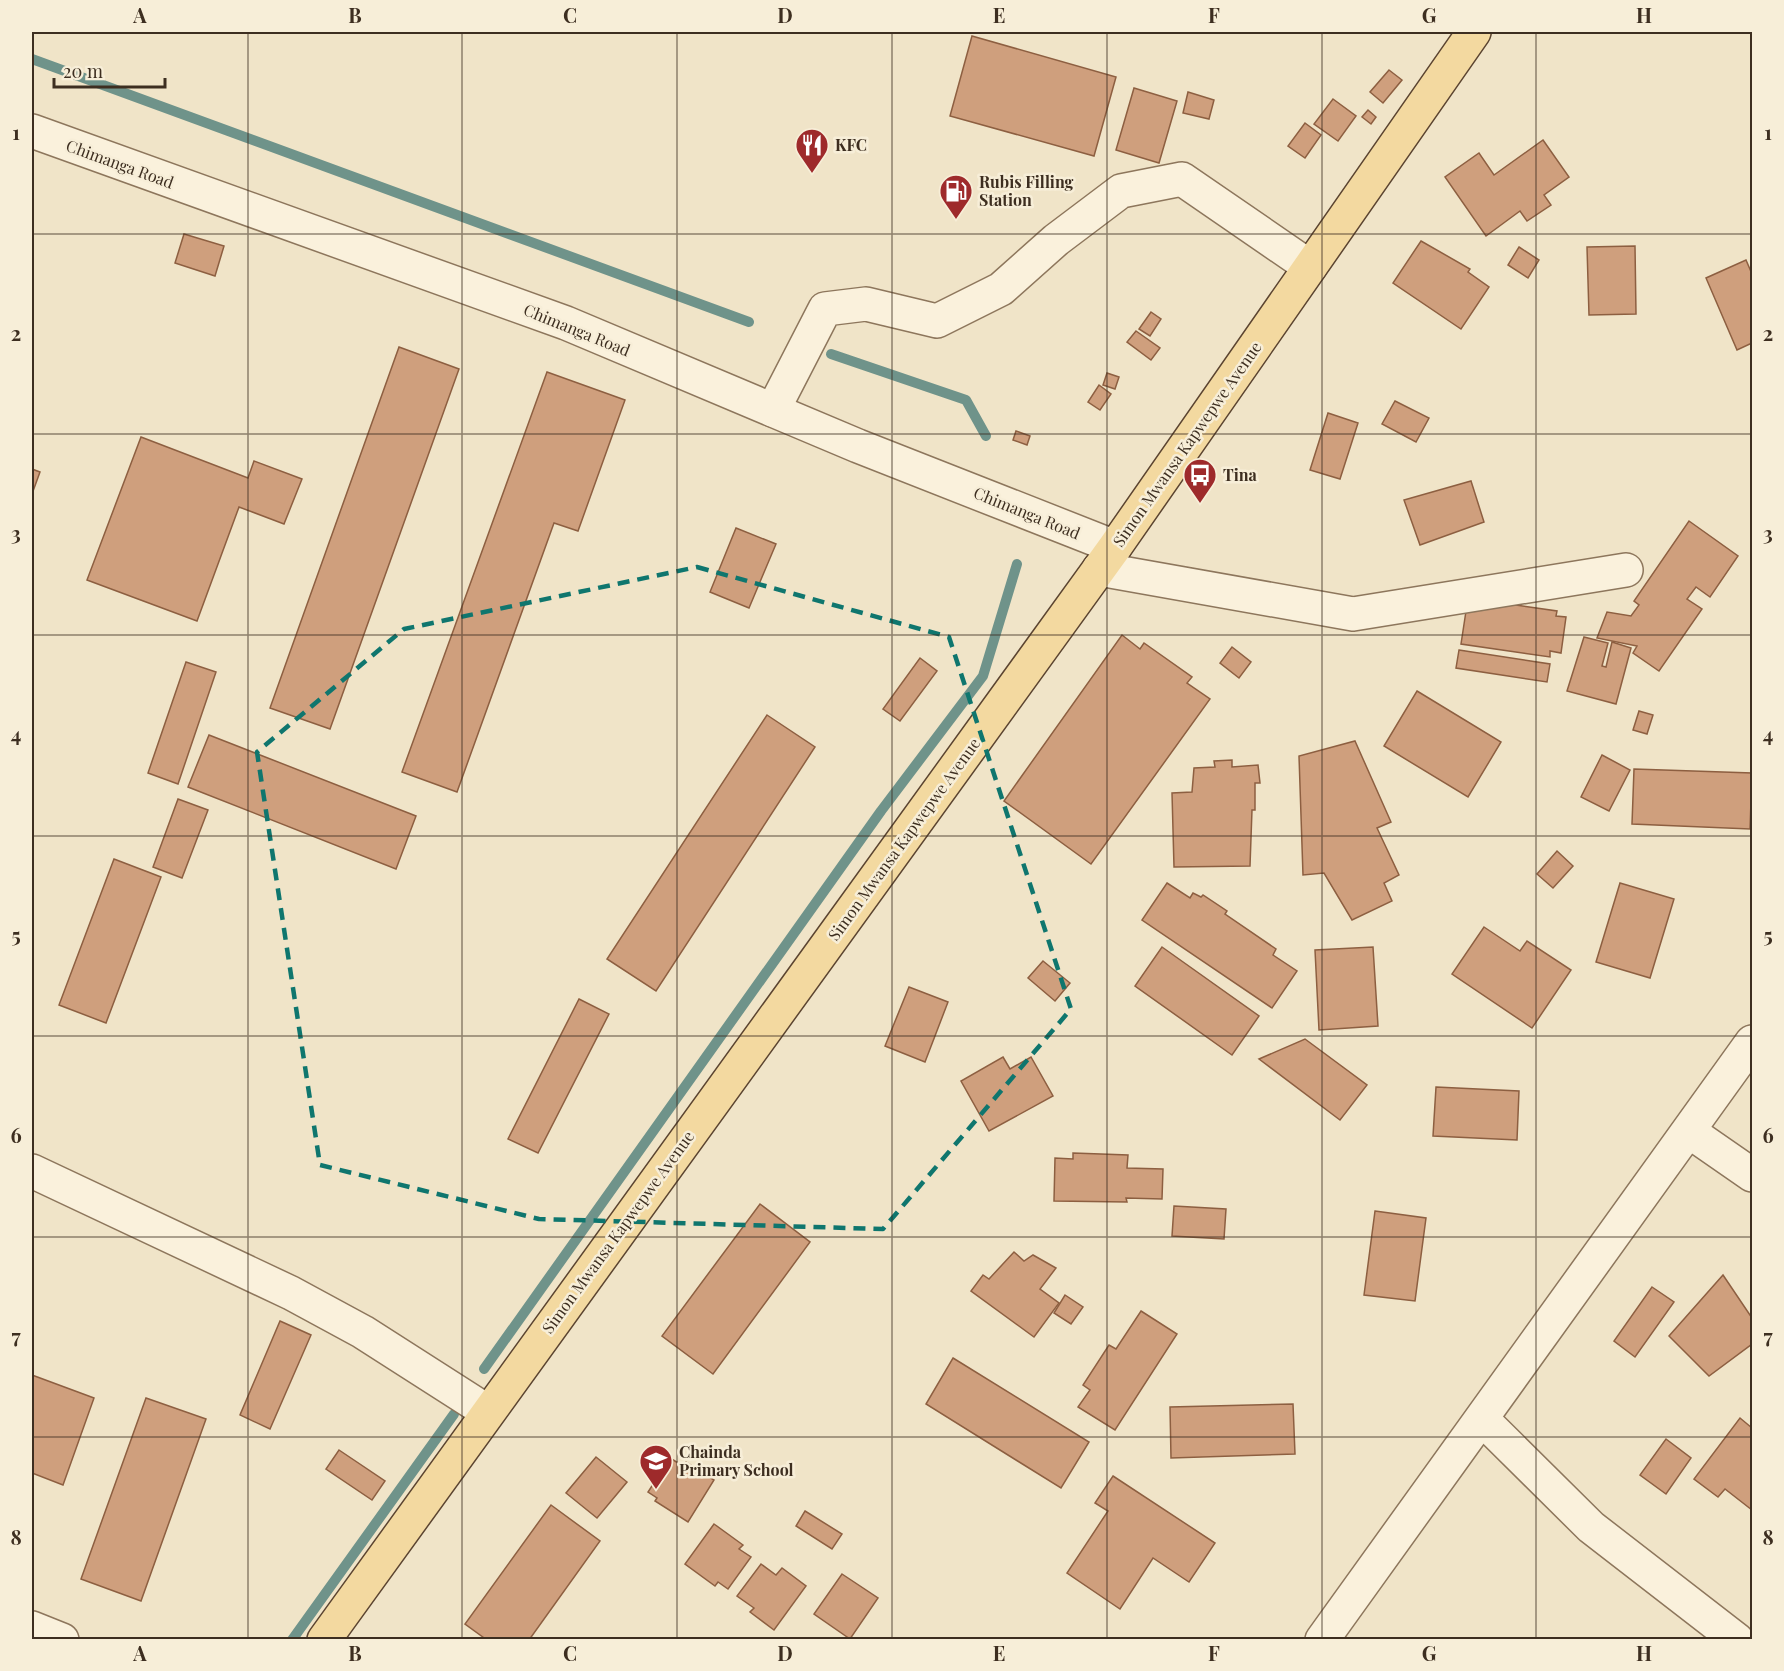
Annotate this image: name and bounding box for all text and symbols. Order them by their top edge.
text: A [132,1,147,28]
text: B [348,1,362,28]
text: C [563,1,577,28]
text: D [777,1,793,28]
text: E [993,1,1005,28]
text: F [1208,1,1220,28]
text: G [1422,1,1437,28]
text: H [1636,1,1652,28]
scale bar [54,51,165,89]
text: 20 m [63,59,103,83]
text: 1 [12,118,20,145]
text: 1 [1764,118,1772,145]
restaurant icon: KFC [794,127,830,174]
street label: Chimanga Road [63,134,177,193]
place label: KFC [835,134,867,155]
place label: Rubis Filling Station [979,171,1074,210]
fuel station icon: Rubis Filling Station [938,173,974,220]
street label: Chimanga Road [521,299,634,360]
text: 2 [11,319,21,346]
text: 2 [1763,319,1773,346]
street label: Simon Mwansa Kapwepwe Avenue [1107,337,1266,550]
bus stop icon: Tina [1182,457,1218,504]
place label: Tina [1223,464,1258,485]
street label: Chimanga Road [971,482,1084,543]
text: 3 [11,519,21,546]
text: 3 [1763,519,1773,546]
text: 4 [11,720,21,747]
text: 4 [1763,720,1773,747]
street label: Simon Mwansa Kapwepwe Avenue [823,733,984,944]
text: 5 [11,921,21,948]
text: 5 [1763,921,1773,948]
text: 6 [10,1121,22,1148]
text: 6 [1762,1121,1774,1148]
street label: Simon Mwansa Kapwepwe Avenue [537,1126,698,1337]
text: 7 [11,1322,21,1349]
text: 7 [1763,1322,1773,1349]
place label: Chainda Primary School [679,1441,794,1480]
school or university icon: Chainda Primary School [638,1443,674,1490]
text: 8 [10,1523,22,1550]
text: 8 [1762,1523,1774,1550]
text: A [132,1639,147,1666]
text: B [348,1639,362,1666]
text: C [563,1639,577,1666]
text: D [777,1639,793,1666]
text: E [993,1639,1005,1666]
text: F [1208,1639,1220,1666]
text: G [1422,1639,1437,1666]
text: H [1636,1639,1652,1666]

